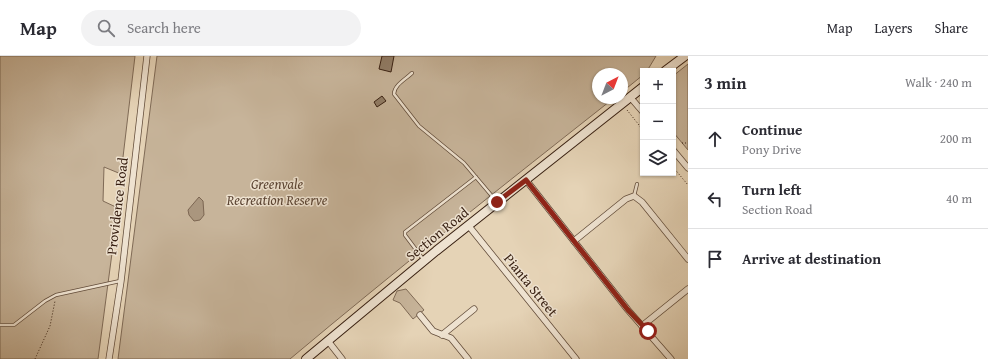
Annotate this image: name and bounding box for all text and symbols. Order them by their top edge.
search box [81,10,361,46]
text: Map [20,14,57,42]
icon: search [95,17,117,39]
text: Search here [127,17,201,38]
text: Map [827,18,853,38]
text: Layers [875,18,913,38]
text: Share [935,18,968,38]
north arrow [592,68,628,104]
map controls [640,68,676,176]
button: + [640,68,676,104]
text: 3 min [704,70,746,95]
text: Walk · 240 m [905,73,972,92]
button: − [640,104,676,140]
text: Continue [742,119,803,140]
icon: ahead [704,128,726,150]
text: 200 m [940,129,972,148]
button: layers [640,140,676,176]
text: Pony Drive [742,140,801,159]
street label: Providence Road [101,156,133,256]
park label: Greenvale Recreation Reserve [226,174,328,210]
text: Turn left [742,179,801,200]
icon: left [704,188,726,210]
text: 40 m [946,189,972,208]
route end [488,193,506,211]
text: Section Road [742,200,812,219]
street label: Section Road [401,202,473,266]
icon: arrive [704,248,726,270]
text: Arrive at destination [742,248,881,269]
street label: Pianta Street [499,249,563,321]
route start [639,322,657,340]

